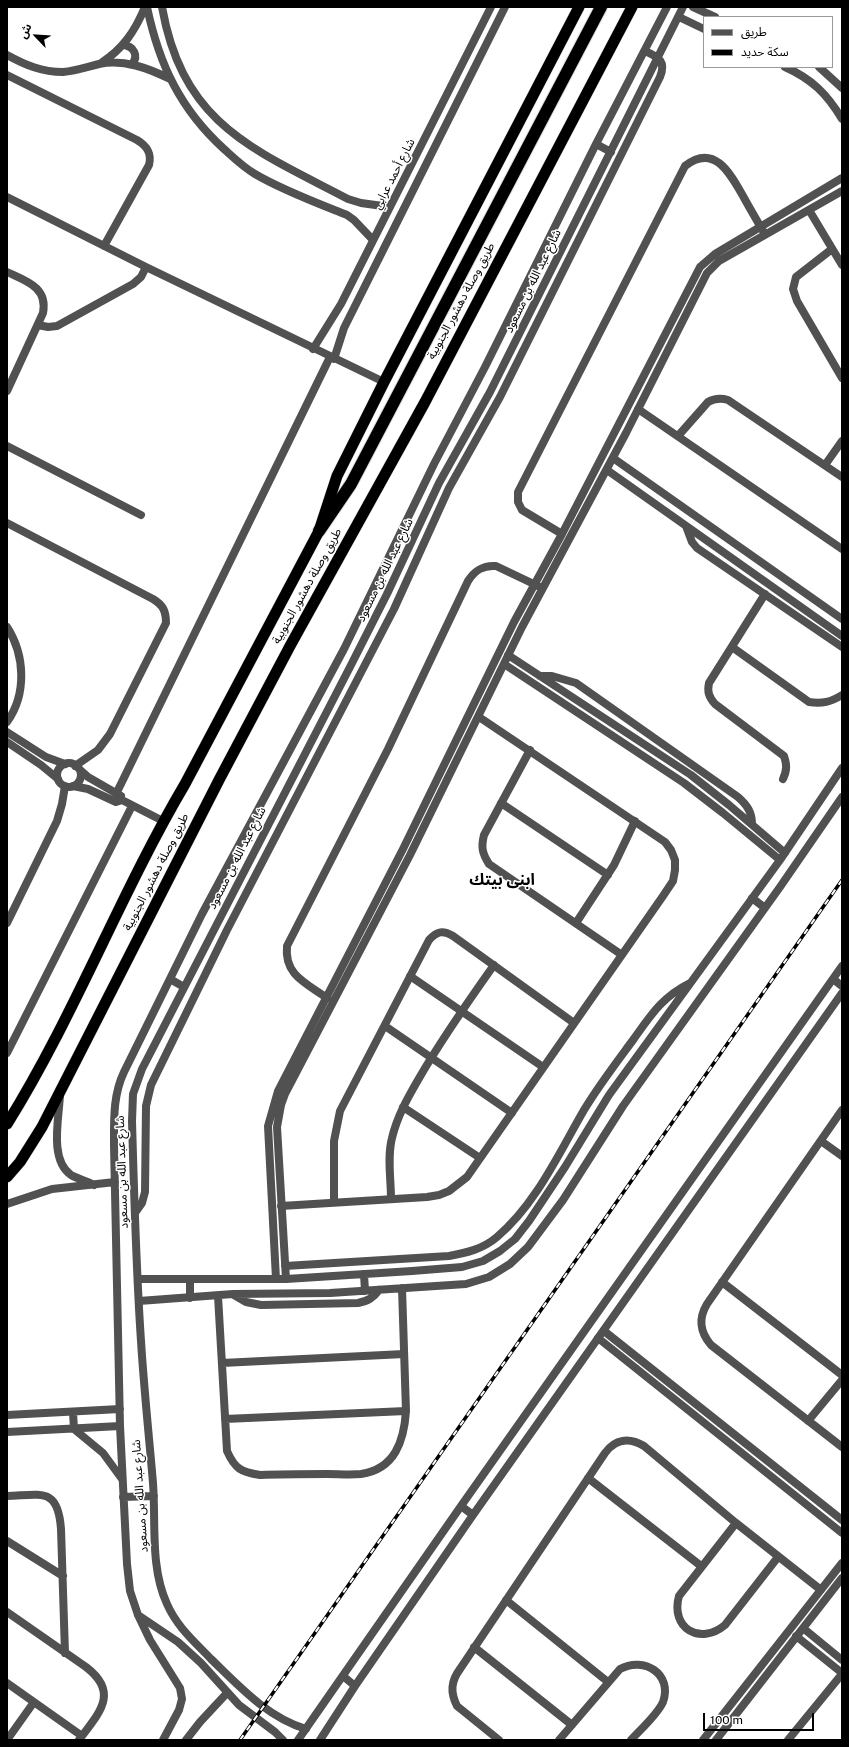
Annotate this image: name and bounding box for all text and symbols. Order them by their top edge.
north arrow [16,16,56,56]
legend [703,16,833,68]
text: ش [16,22,34,40]
text: طريق [741,25,767,39]
text: سكة حديد [741,45,789,59]
street label: شارع أحمد عرابي [370,136,418,212]
street label: شارع عبد الله بن مسعود [502,227,564,335]
street label: طريق وصلة دهشور الجنوبية [424,240,498,362]
street label: شارع عبد الله بن مسعود [354,516,416,624]
street label: طريق وصلة دهشور الجنوبية [269,526,345,646]
street label: شارع عبد الله بن مسعود [205,804,269,912]
street label: طريق وصلة دهشور الجنوبية [120,811,192,933]
district label: ابنى بيتك [469,870,535,890]
street label: شارع عبد الله بن مسعود [113,1115,131,1229]
street label: شارع عبد الله بن مسعود [129,1439,151,1553]
scale bar [705,1705,816,1731]
text: 100 m [710,1713,743,1727]

